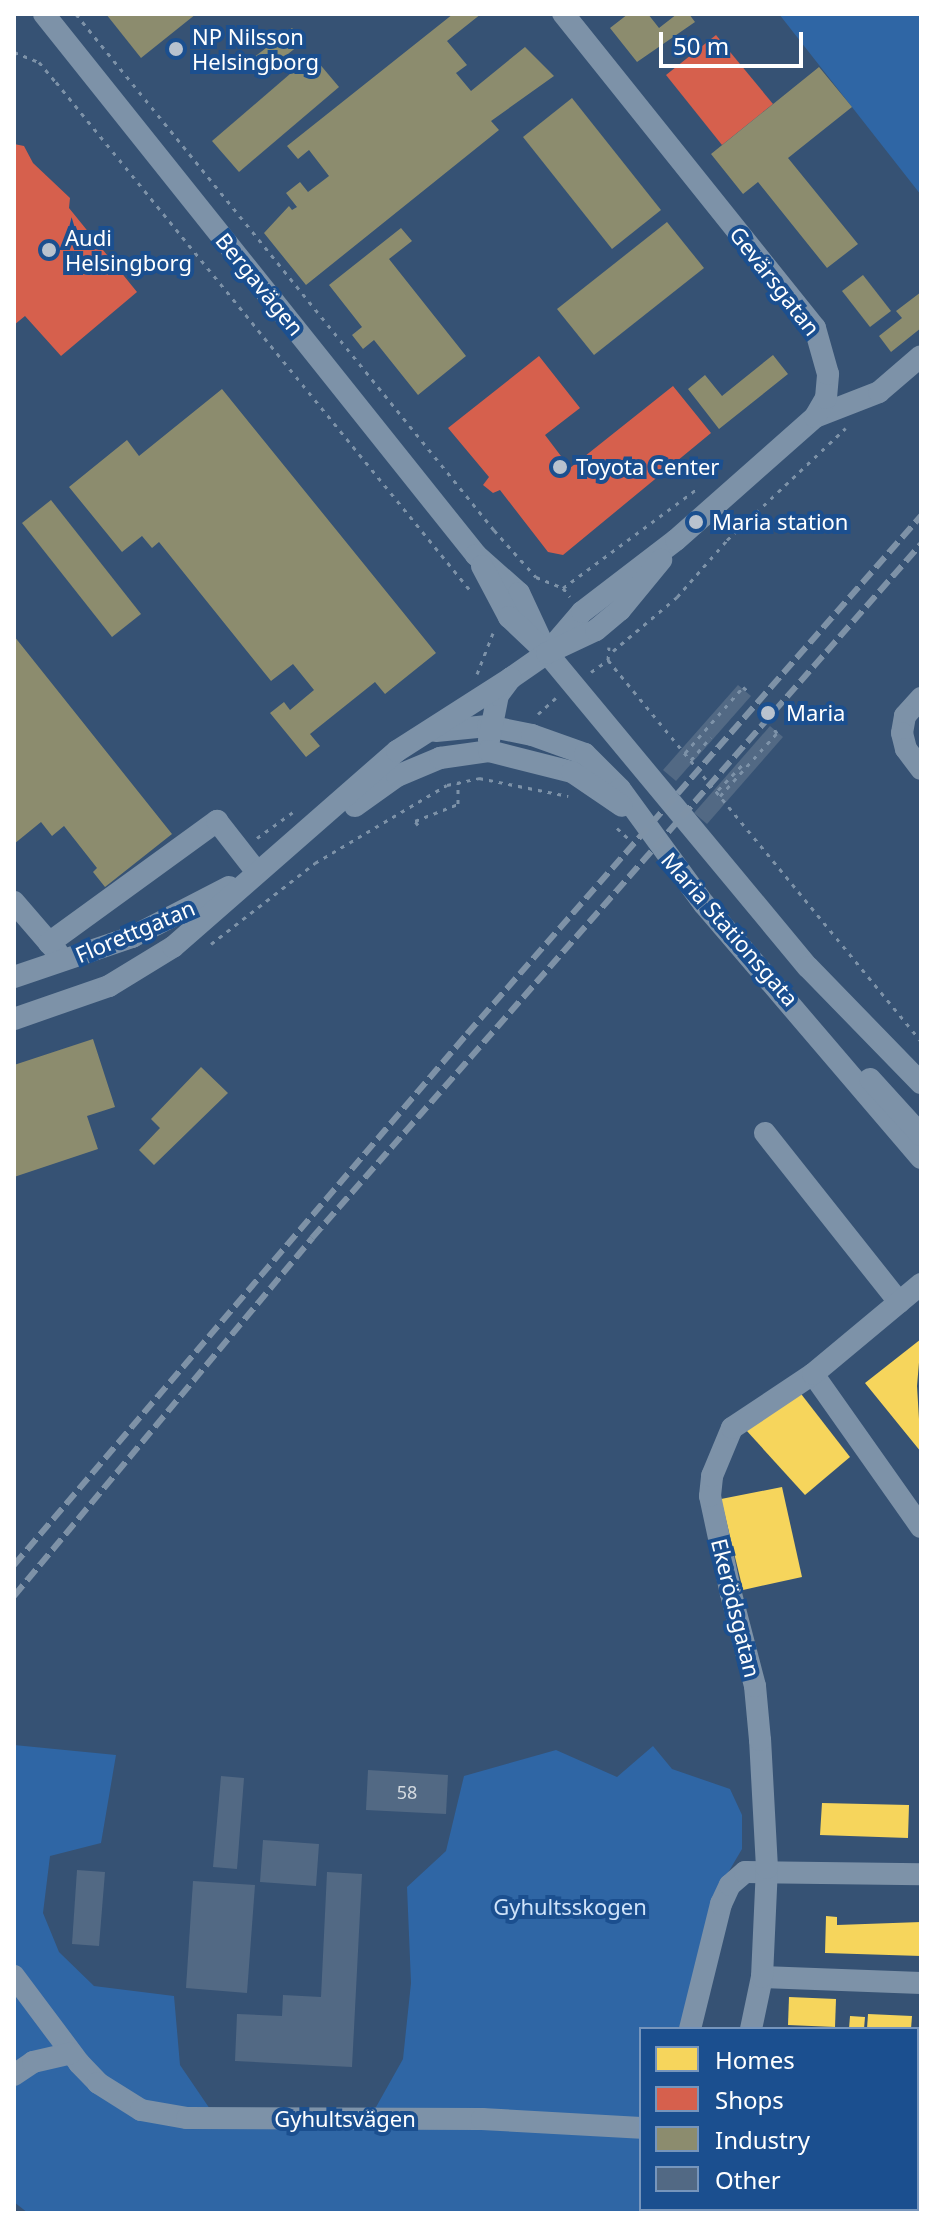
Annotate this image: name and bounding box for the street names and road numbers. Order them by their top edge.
street label: Gevärsgatan [724,221,826,341]
street label: Bergavägen [211,227,309,341]
street label: Maria Stationsgata [656,847,804,1011]
street label: Florettgatan [71,894,199,968]
street label: Ekerödsgatan [706,1536,766,1680]
street label: Gyhultsvägen [274,2106,416,2132]

